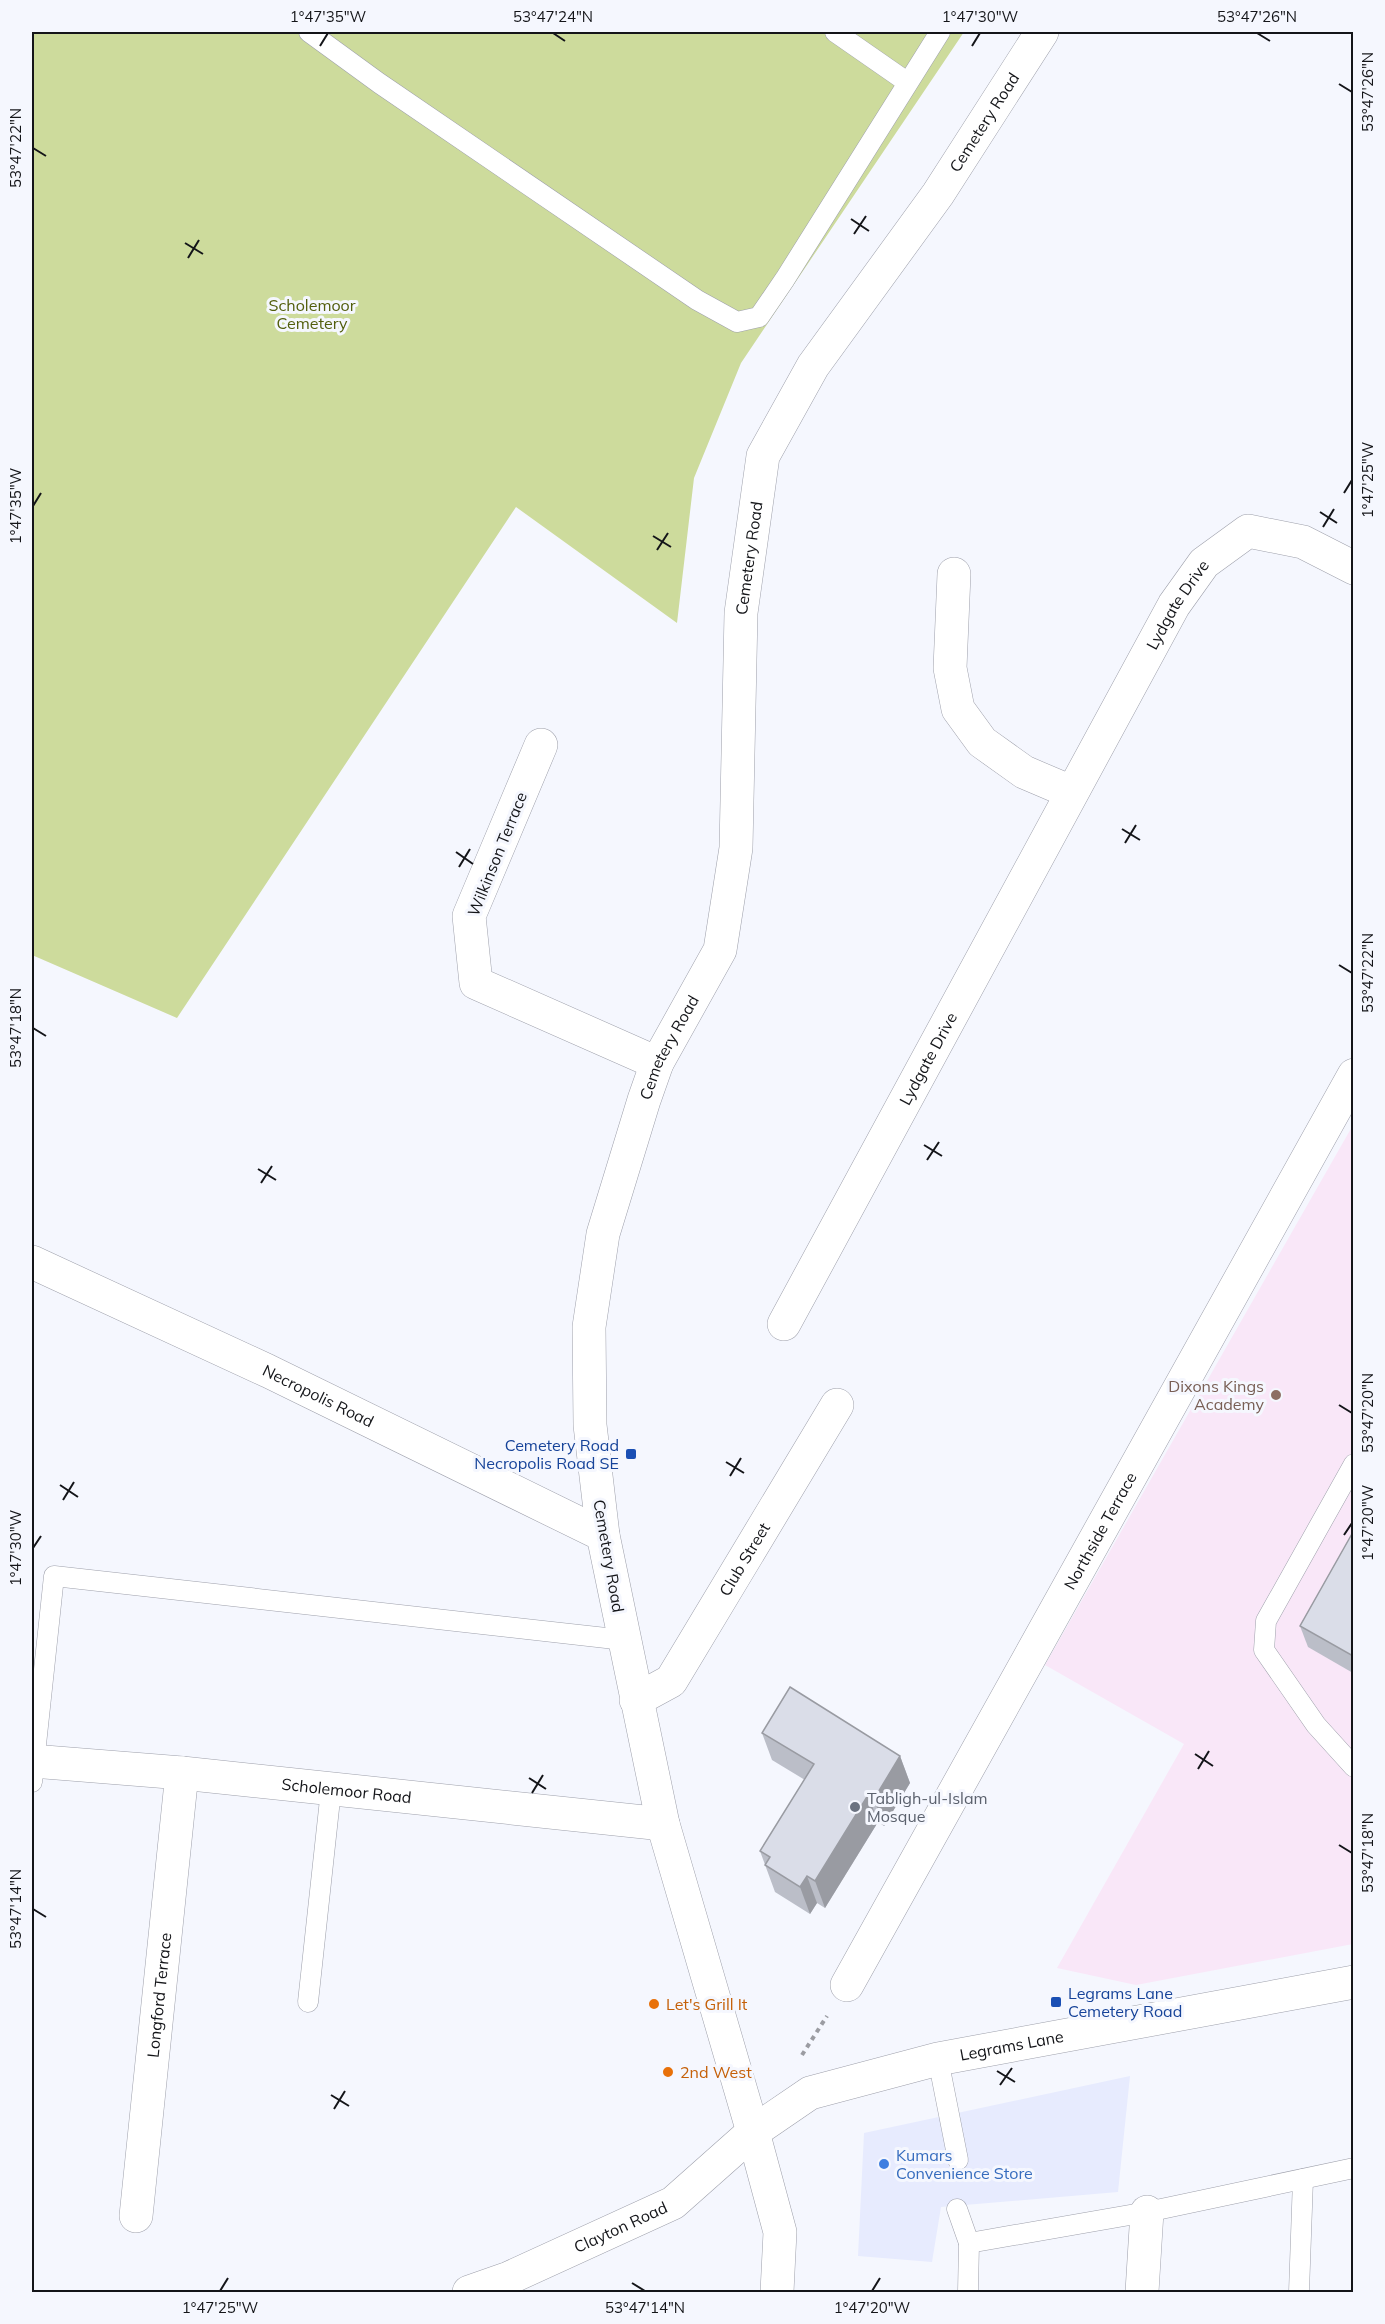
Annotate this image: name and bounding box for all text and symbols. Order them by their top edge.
text: 1°47'35"W [290,7,367,26]
text: 53°47'24"N [513,7,593,26]
text: 1°47'30"W [942,7,1019,26]
text: 53°47'26"N [1217,7,1297,26]
text: 53°47'26"N [1358,52,1377,132]
street label: Cemetery Road [945,69,1023,176]
text: 53°47'22"N [6,108,25,188]
park label: Scholemoor Cemetery [268,295,356,333]
text: 1°47'25"W [1358,441,1377,518]
text: 1°47'35"W [6,467,25,544]
street label: Cemetery Road [731,500,767,616]
street label: Lydgate Drive [1142,556,1213,653]
street label: Wilkinson Terrace [463,789,531,919]
text: 53°47'22"N [1358,933,1377,1013]
text: 53°47'18"N [6,988,25,1068]
street label: Cemetery Road [635,991,703,1102]
street label: Lydgate Drive [895,1009,961,1108]
street label: Necropolis Road [260,1360,377,1431]
text: 53°47'20"N [1358,1373,1377,1453]
place label: Dixons Kings Academy [1168,1376,1265,1414]
marker: Dixons Kings Academy [1269,1388,1283,1402]
place label: Cemetery Road Necropolis Road SE [474,1435,619,1473]
marker: Cemetery Road Necropolis Road SE [624,1447,638,1461]
street label: Northside Terrace [1059,1468,1141,1593]
text: 1°47'20"W [1358,1484,1377,1561]
street label: Cemetery Road [589,1498,629,1614]
text: 1°47'30"W [6,1509,25,1586]
street label: Club Street [715,1518,774,1599]
street label: Scholemoor Road [281,1774,413,1807]
place label: Tabligh-ul-Islam Mosque [867,1788,988,1826]
marker: Tabligh-ul-Islam Mosque [848,1800,862,1814]
text: 53°47'18"N [1358,1813,1377,1893]
text: 53°47'14"N [6,1869,25,1949]
street label: Longford Terrace [143,1932,175,2059]
place label: Legrams Lane Cemetery Road [1068,1983,1182,2021]
place label: Let's Grill It [666,1994,748,2014]
marker: Legrams Lane Cemetery Road [1049,1995,1063,2009]
marker: Let's Grill It [647,1997,661,2011]
street label: Legrams Lane [958,2026,1065,2065]
place label: 2nd West [680,2062,752,2082]
marker: 2nd West [661,2065,675,2079]
place label: Kumars Convenience Store [896,2145,1033,2183]
marker: Kumars Convenience Store [877,2157,891,2171]
street label: Clayton Road [571,2197,670,2257]
text: 1°47'25"W [182,2298,259,2317]
text: 53°47'14"N [605,2298,685,2317]
text: 1°47'20"W [834,2298,911,2317]

